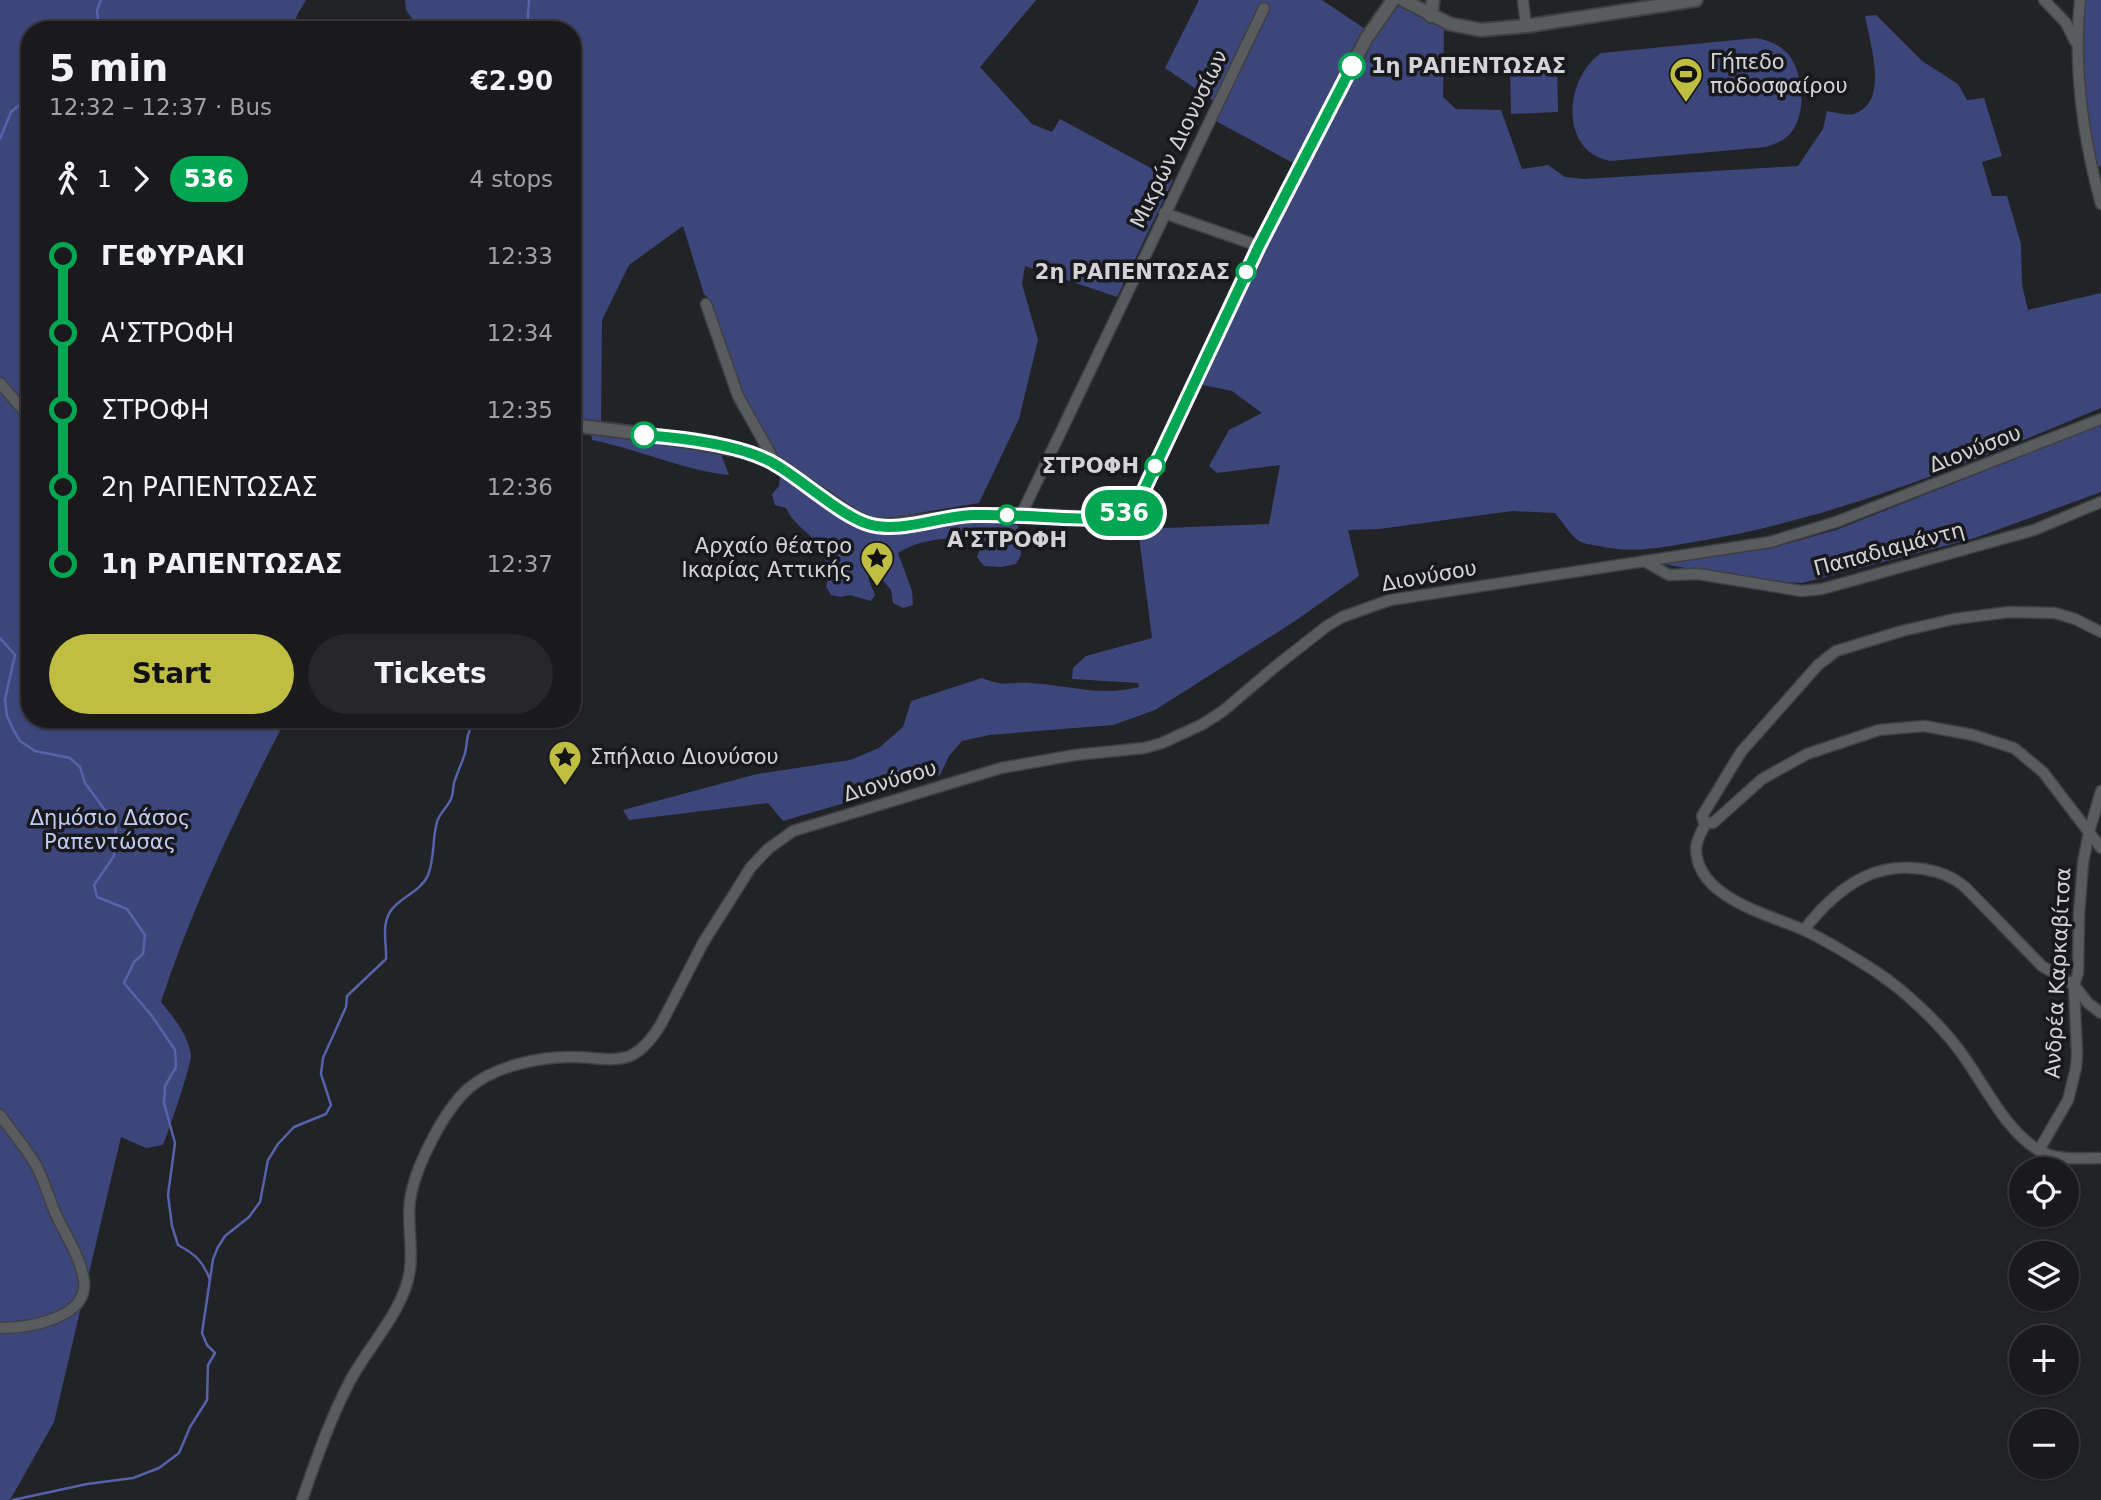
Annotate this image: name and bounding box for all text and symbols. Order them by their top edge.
text: 5 min [49,46,168,90]
street label: Μικρών Διονυσίων [1126,46,1232,232]
place label: Γήπεδο ποδοσφαίρου [1710,50,1848,98]
marker: 1η ΡΑΠΕΝΤΩΣΑΣ [1339,53,1365,79]
place label: 1η ΡΑΠΕΝΤΩΣΑΣ [1371,54,1566,78]
sports icon: Γήπεδο ποδοσφαίρου [1667,55,1705,104]
text: €2.90 [471,66,553,96]
text: 12:32 – 12:37 · Bus [49,94,272,120]
icon: walk [49,160,87,198]
icon: forward [122,160,160,198]
text: 536 [184,165,234,193]
text: 1 [97,166,112,192]
text: 4 stops [469,166,553,192]
text: ΓΕΦΥΡΑΚΙ [101,241,245,271]
text: 12:33 [487,243,553,269]
place label: 2η ΡΑΠΕΝΤΩΣΑΣ [1035,260,1230,284]
marker: 2η ΡΑΠΕΝΤΩΣΑΣ [1236,262,1256,282]
text: Α'ΣΤΡΟΦΗ [101,318,234,348]
text: 12:34 [487,320,553,346]
text: ΣΤΡΟΦΗ [101,395,209,425]
text: 12:35 [487,397,553,423]
street label: Διονύσου [1926,421,2024,477]
unlabelled marker [631,422,657,448]
place label: ΣΤΡΟΦΗ [1042,454,1139,478]
marker: ΣΤΡΟΦΗ [1145,456,1165,476]
text: 2η ΡΑΠΕΝΤΩΣΑΣ [101,472,318,502]
text: 12:36 [487,474,553,500]
line badge: 536 [1084,490,1164,536]
text: 536 [1099,499,1149,527]
marker: Α'ΣΤΡΟΦΗ [997,505,1017,525]
street label: Παπαδιαμάντη [1811,517,1967,581]
place label: Α'ΣΤΡΟΦΗ [947,528,1067,552]
place label: Αρχαίο θέατρο Ικαρίας Αττικής [682,534,852,582]
place icon: Αρχαίο θέατρο Ικαρίας Αττικής [858,539,896,588]
text: 1η ΡΑΠΕΝΤΩΣΑΣ [101,549,343,579]
text: 12:37 [487,551,553,577]
street label: Διονύσου [1379,556,1479,596]
button: Start [49,634,294,714]
button: Tickets [308,634,553,714]
place icon: Σπήλαιο Διονύσου [546,738,584,787]
place label: Σπήλαιο Διονύσου [590,745,779,769]
street label: Διονύσου [840,755,940,807]
park label: Δημόσιο Δάσος Ραπεντώσας [30,806,190,854]
street label: Ανδρέα Καρκαβίτσα [2040,867,2076,1079]
map controls [2009,1157,2079,1479]
button: locate [2009,1157,2079,1227]
button: layers [2009,1241,2079,1311]
button: + [2009,1325,2079,1395]
button: − [2009,1409,2079,1479]

